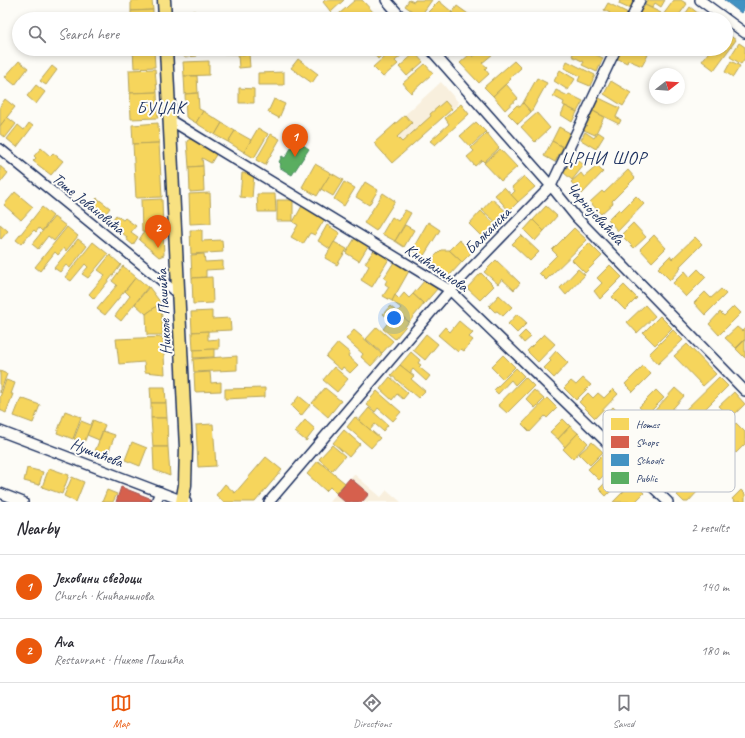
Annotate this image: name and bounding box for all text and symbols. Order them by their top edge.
search box [12,12,733,56]
icon: search [26,23,48,45]
text: Search here [58,25,119,44]
north arrow [649,68,685,104]
district label: БУЏАК [137,98,188,119]
pin: 1 [282,124,308,157]
district label: ЦРНИ ШОР [561,147,648,169]
street label: Тоше Јовановића [48,168,130,240]
street label: Чарнојевићева [562,178,630,250]
street label: Балканска [460,202,516,259]
pin: 2 [145,215,171,248]
street label: Книћанинова [401,239,473,297]
street label: Николе Пашића [152,267,176,356]
your location [384,308,404,328]
legend [603,410,735,492]
text: Homes [636,417,661,431]
street label: Нушићева [68,434,127,473]
text: Shops [636,435,660,449]
text: Schools [636,453,665,467]
text: Public [636,471,658,485]
text: Nearby [16,518,59,539]
text: 2 results [691,520,729,536]
text: Јеховини сведоци [54,569,141,588]
text: 1 [26,579,32,595]
text: 140 m [701,579,729,595]
text: Church · Книћанинова [54,588,154,604]
text: Ava [54,633,73,652]
text: 2 [26,643,32,659]
text: 180 m [701,643,729,659]
text: Restaurant · Николе Пашића [54,652,183,668]
tab: Map [110,692,132,730]
tab: Directions [353,692,392,730]
tab: Saved [613,692,635,730]

